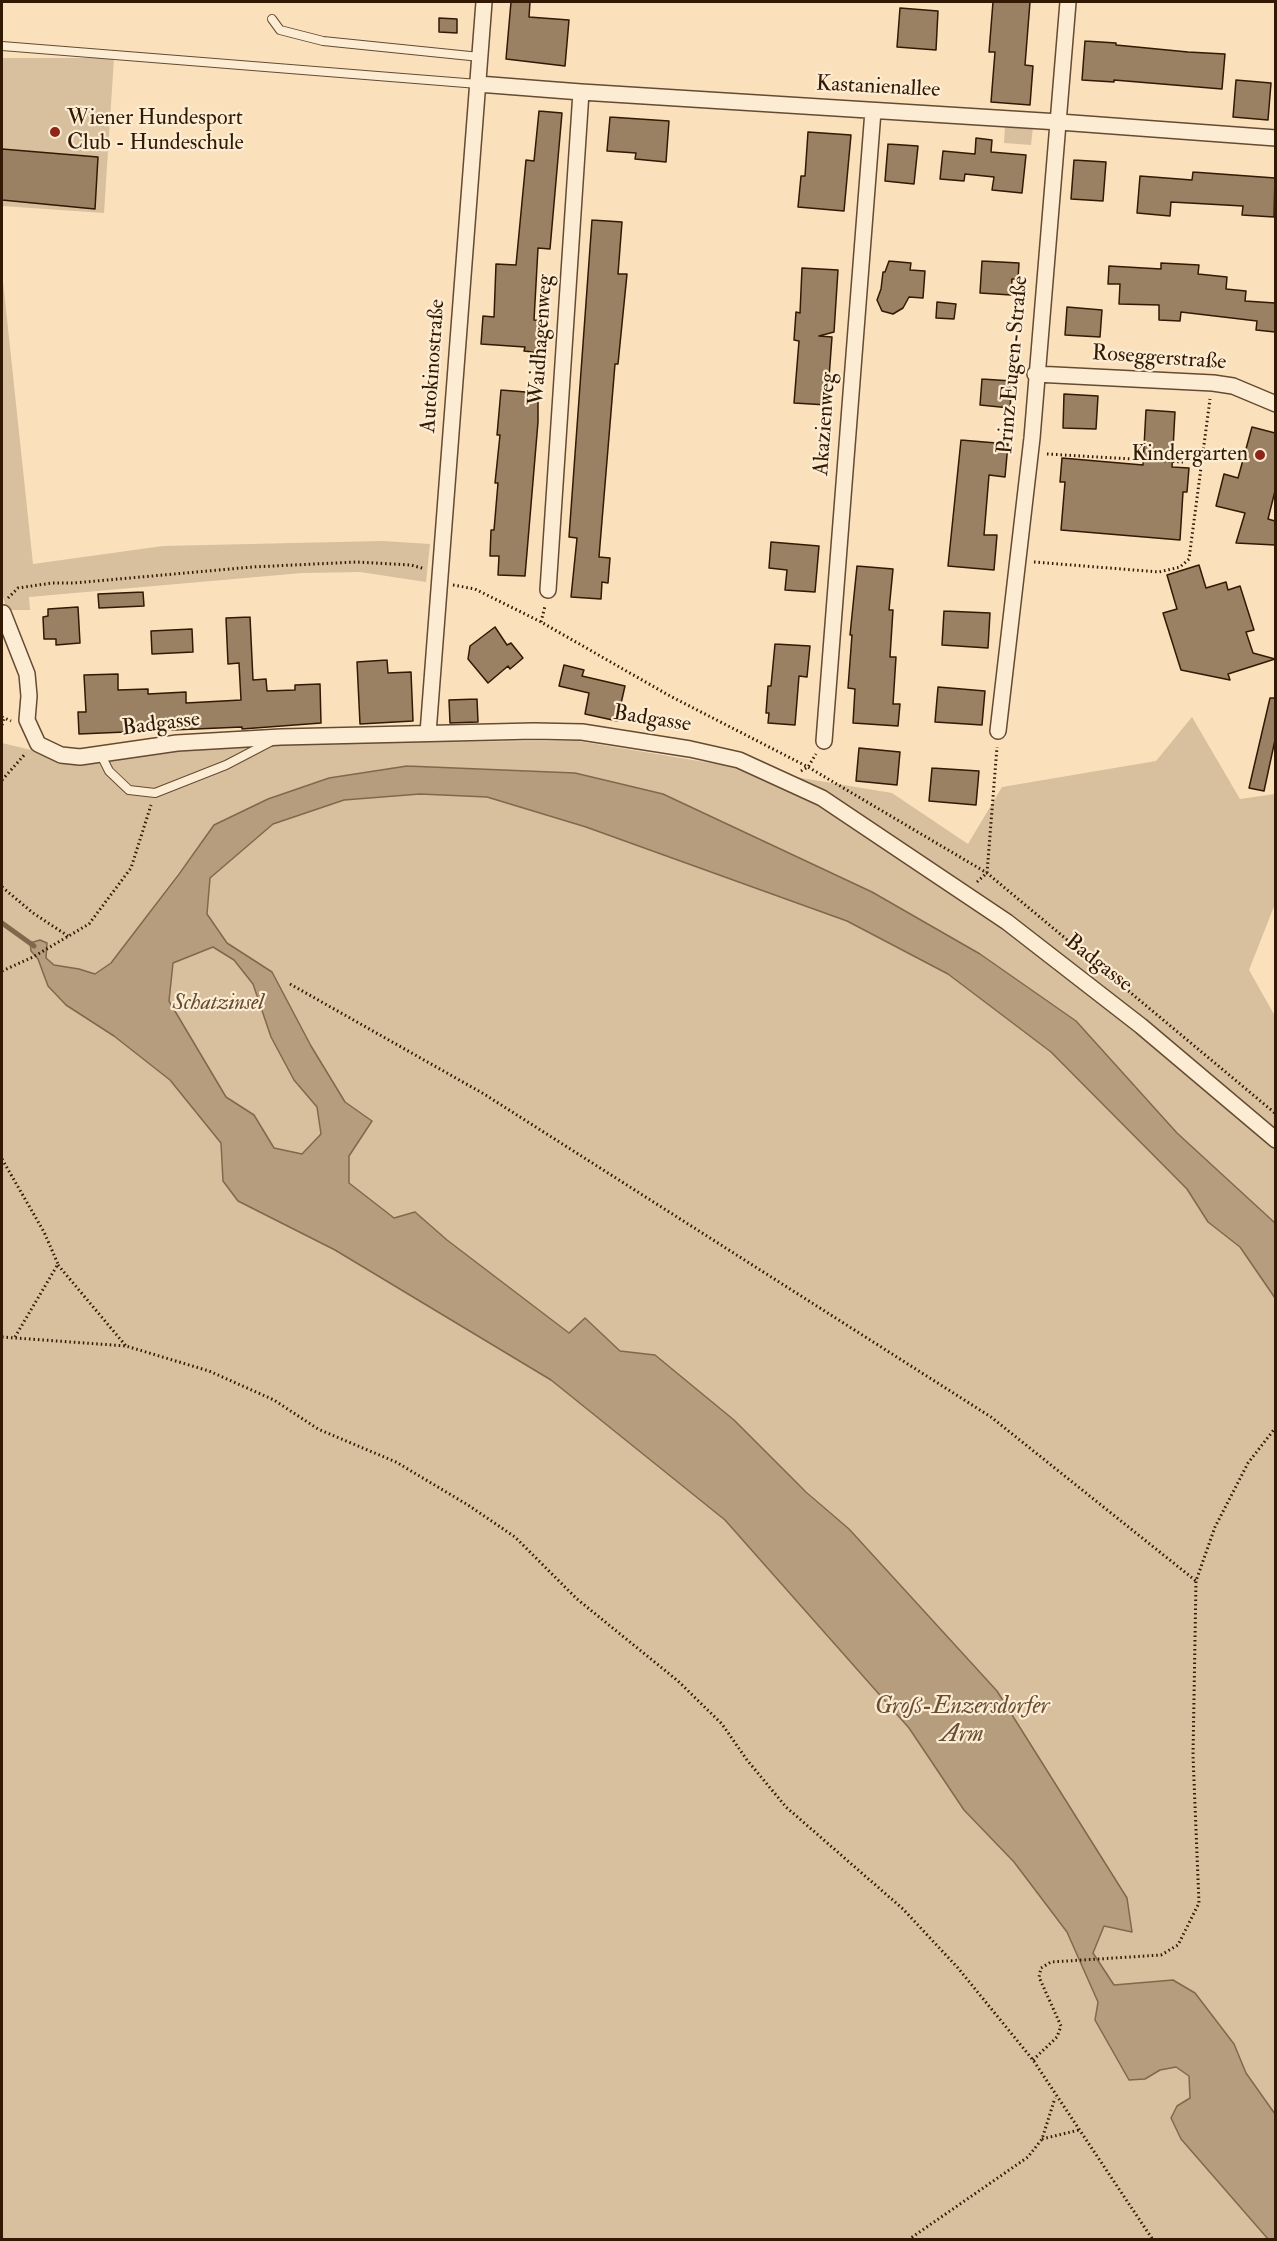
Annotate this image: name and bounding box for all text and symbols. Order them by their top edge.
street label: Kastanienallee [815,72,941,104]
place label: Wiener Hundesport Club - Hundeschule [67,106,244,158]
marker: Wiener Hundesport Club - Hundeschule [48,125,62,139]
street label: Waidhagenweg [524,274,560,406]
street label: Prinz Eugen-Straße [993,275,1035,455]
street label: Autokinostraße [416,298,452,434]
street label: Roseggerstraße [1091,341,1227,377]
street label: Akazienweg [809,371,843,477]
place label: Kindergarten [1132,442,1248,468]
marker: Kindergarten [1253,448,1267,462]
street label: Badgasse [611,701,693,739]
street label: Badgasse [120,707,202,743]
street label: Badgasse [1059,929,1137,999]
park label: Schatzinsel [172,991,264,1017]
water label: Groß-Enzersdorfer Arm [875,1694,1049,1750]

